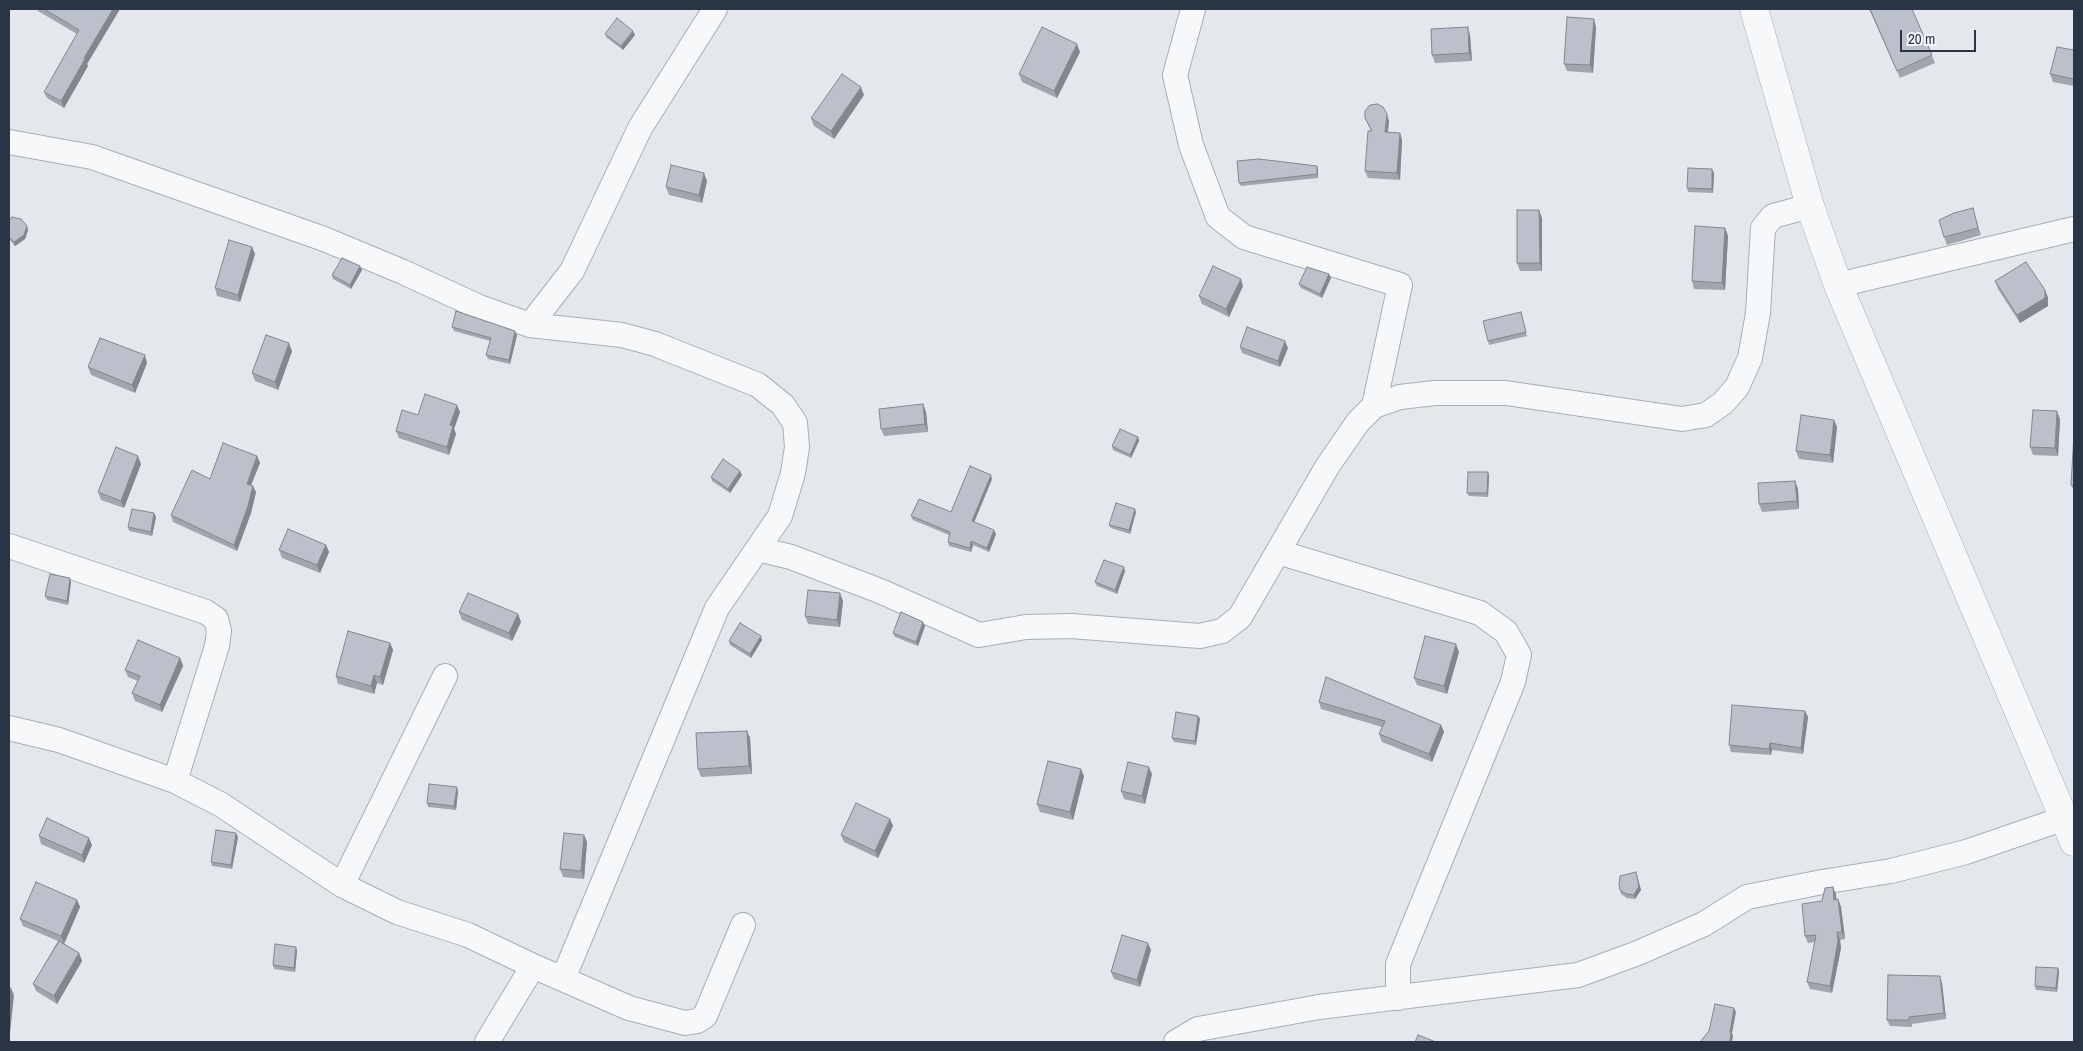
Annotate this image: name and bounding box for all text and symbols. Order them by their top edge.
scale bar [1903,20,1979,52]
text: 20 m [1908,28,1935,49]

